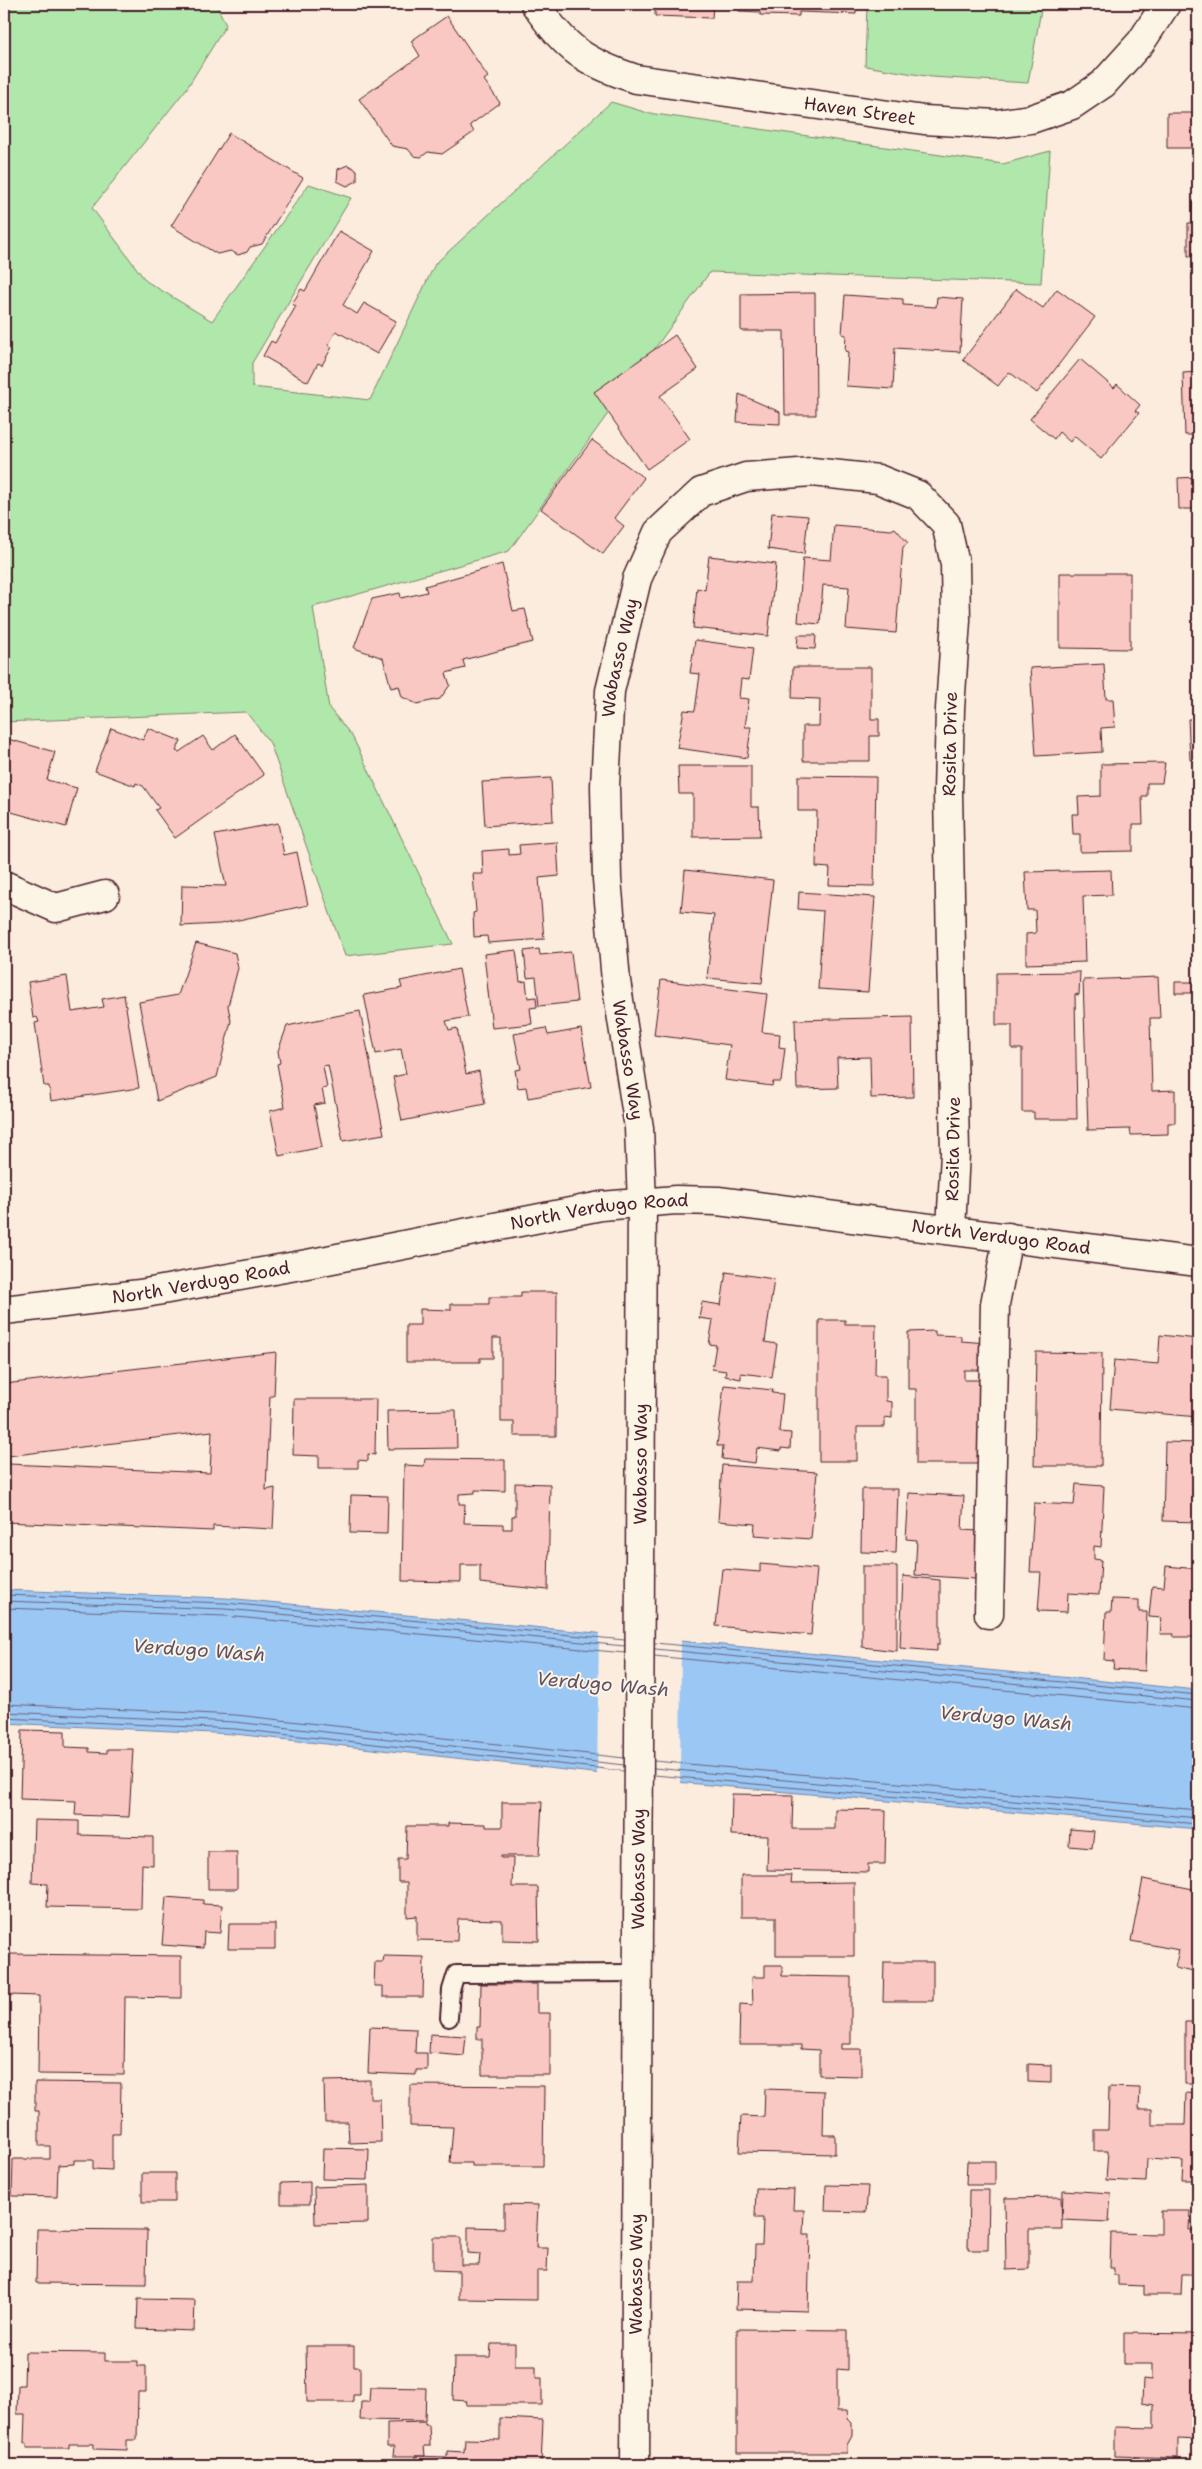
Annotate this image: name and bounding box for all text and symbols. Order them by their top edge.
street label: Haven Street [802,91,917,131]
street label: Wabasso Way [597,596,644,718]
street label: Rosita Drive [937,691,963,797]
street label: Wabasso Way [607,998,649,1122]
street label: Rosita Drive [940,1096,966,1202]
street label: North Verdugo Road [508,1188,689,1236]
street label: North Verdugo Road [910,1214,1092,1260]
street label: North Verdugo Road [111,1255,292,1309]
street label: Wabasso Way [628,1403,653,1525]
water label: Verdugo Wash [132,1633,266,1667]
water label: Verdugo Wash [536,1666,670,1702]
water label: Verdugo Wash [939,1700,1073,1736]
street label: Wabasso Way [626,1808,651,1930]
street label: Wabasso Way [624,2213,648,2335]

